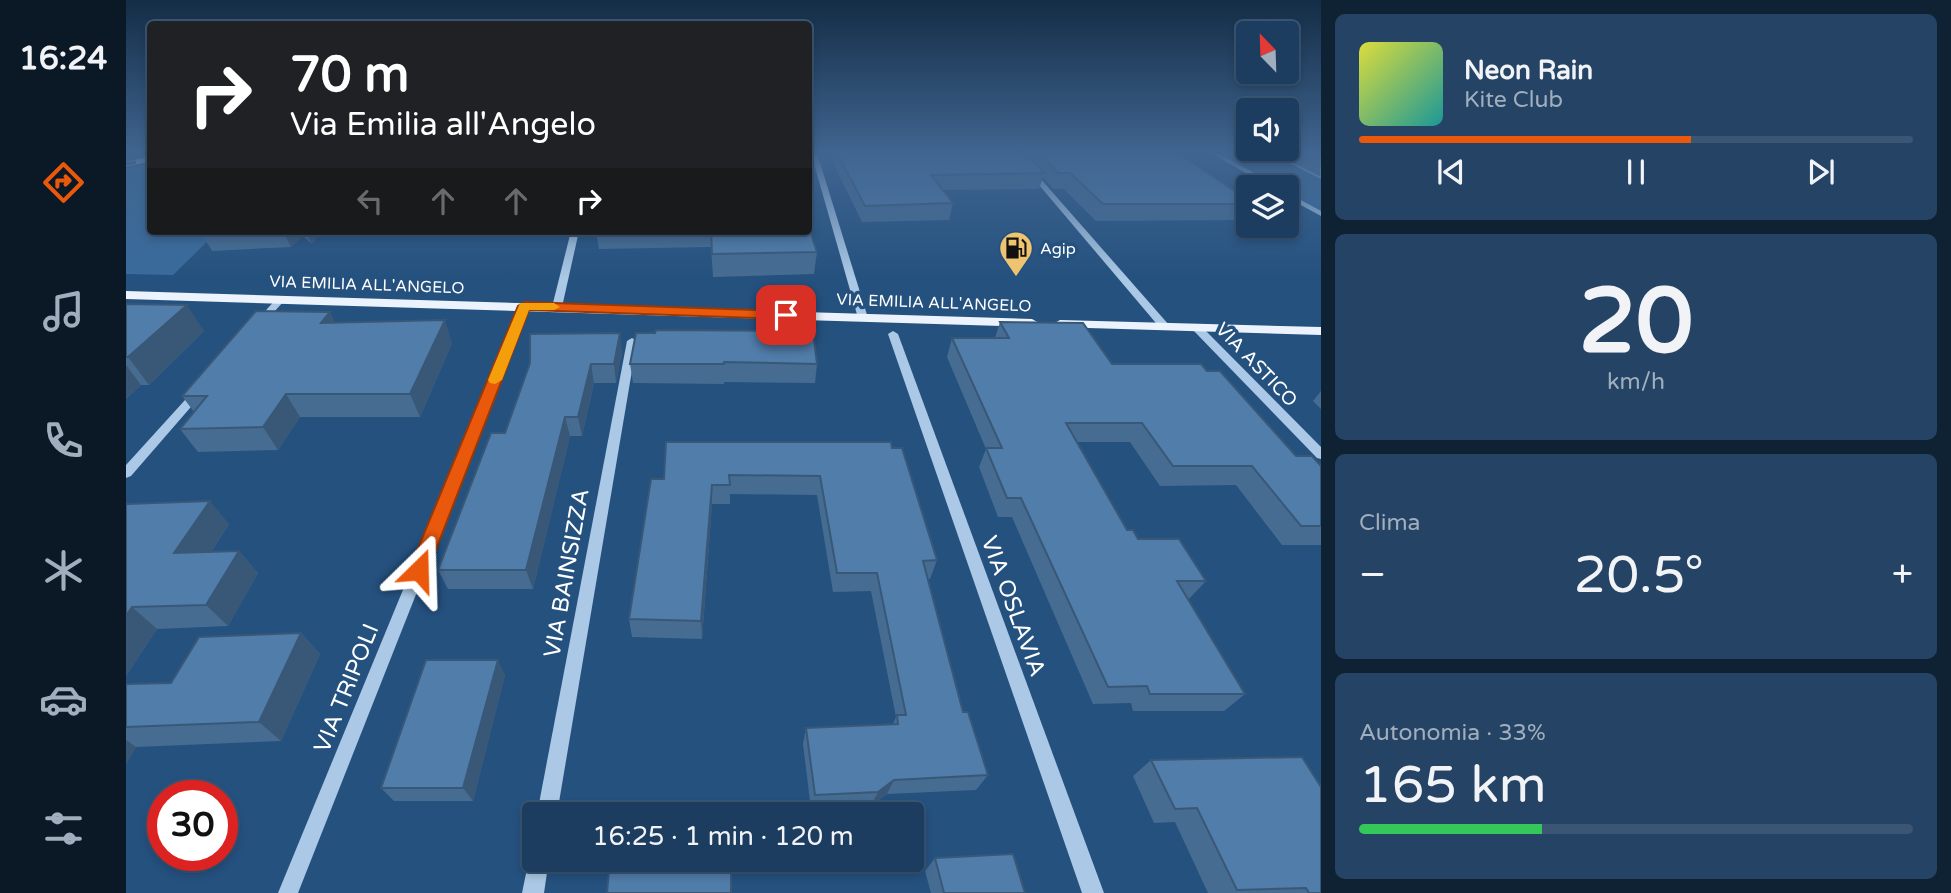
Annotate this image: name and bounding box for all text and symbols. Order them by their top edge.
north arrow [1236,21,1298,84]
map controls [1236,21,1299,238]
text: 16:24 [19,40,107,78]
text: 70 m [290,46,409,105]
icon: right [175,49,266,140]
text: Neon Rain [1464,55,1593,86]
text: Kite Club [1464,86,1563,114]
button: sound [1236,98,1299,161]
text: Via Emilia all'Angelo [290,106,596,144]
icon: previous [1432,153,1470,191]
icon: pause [1617,153,1655,191]
icon: next [1802,153,1840,191]
icon: directions [39,158,88,207]
button: layers [1236,175,1299,238]
icon: left [351,182,389,220]
icon: ahead [424,182,462,220]
icon: ahead [497,182,535,220]
icon: right [570,182,608,220]
fuel station icon: Agip [997,229,1035,278]
place label: Agip [1040,239,1076,259]
text: 20 [1579,267,1693,377]
street label: VIA EMILIA ALL'ANGELO [269,272,465,298]
pin [756,285,816,345]
icon: music [39,287,88,336]
street label: VIA EMILIA ALL'ANGELO [836,290,1032,316]
icon: arrive [767,296,805,334]
street label: VIA ASTICO [1211,318,1302,411]
text: km/h [1607,368,1665,396]
icon: phone [39,416,88,465]
street label: VIA BAINSIZZA [538,487,596,660]
text: Clima [1359,509,1420,537]
street label: VIA OSLAVIA [975,532,1051,680]
position arrow [382,533,456,607]
text: 20.5° [1574,544,1704,607]
icon: climate [39,546,88,595]
text: − [1359,552,1386,598]
text: + [1892,552,1913,598]
street label: VIA TRIPOLI [308,620,385,757]
icon: car [39,675,88,724]
text: Autonomia · 33% [1359,719,1546,747]
text: 165 km [1359,754,1547,817]
speed limit sign: 30 [147,780,238,871]
icon: filters [39,804,88,853]
text: 16:25 · 1 min · 120 m [592,821,854,852]

